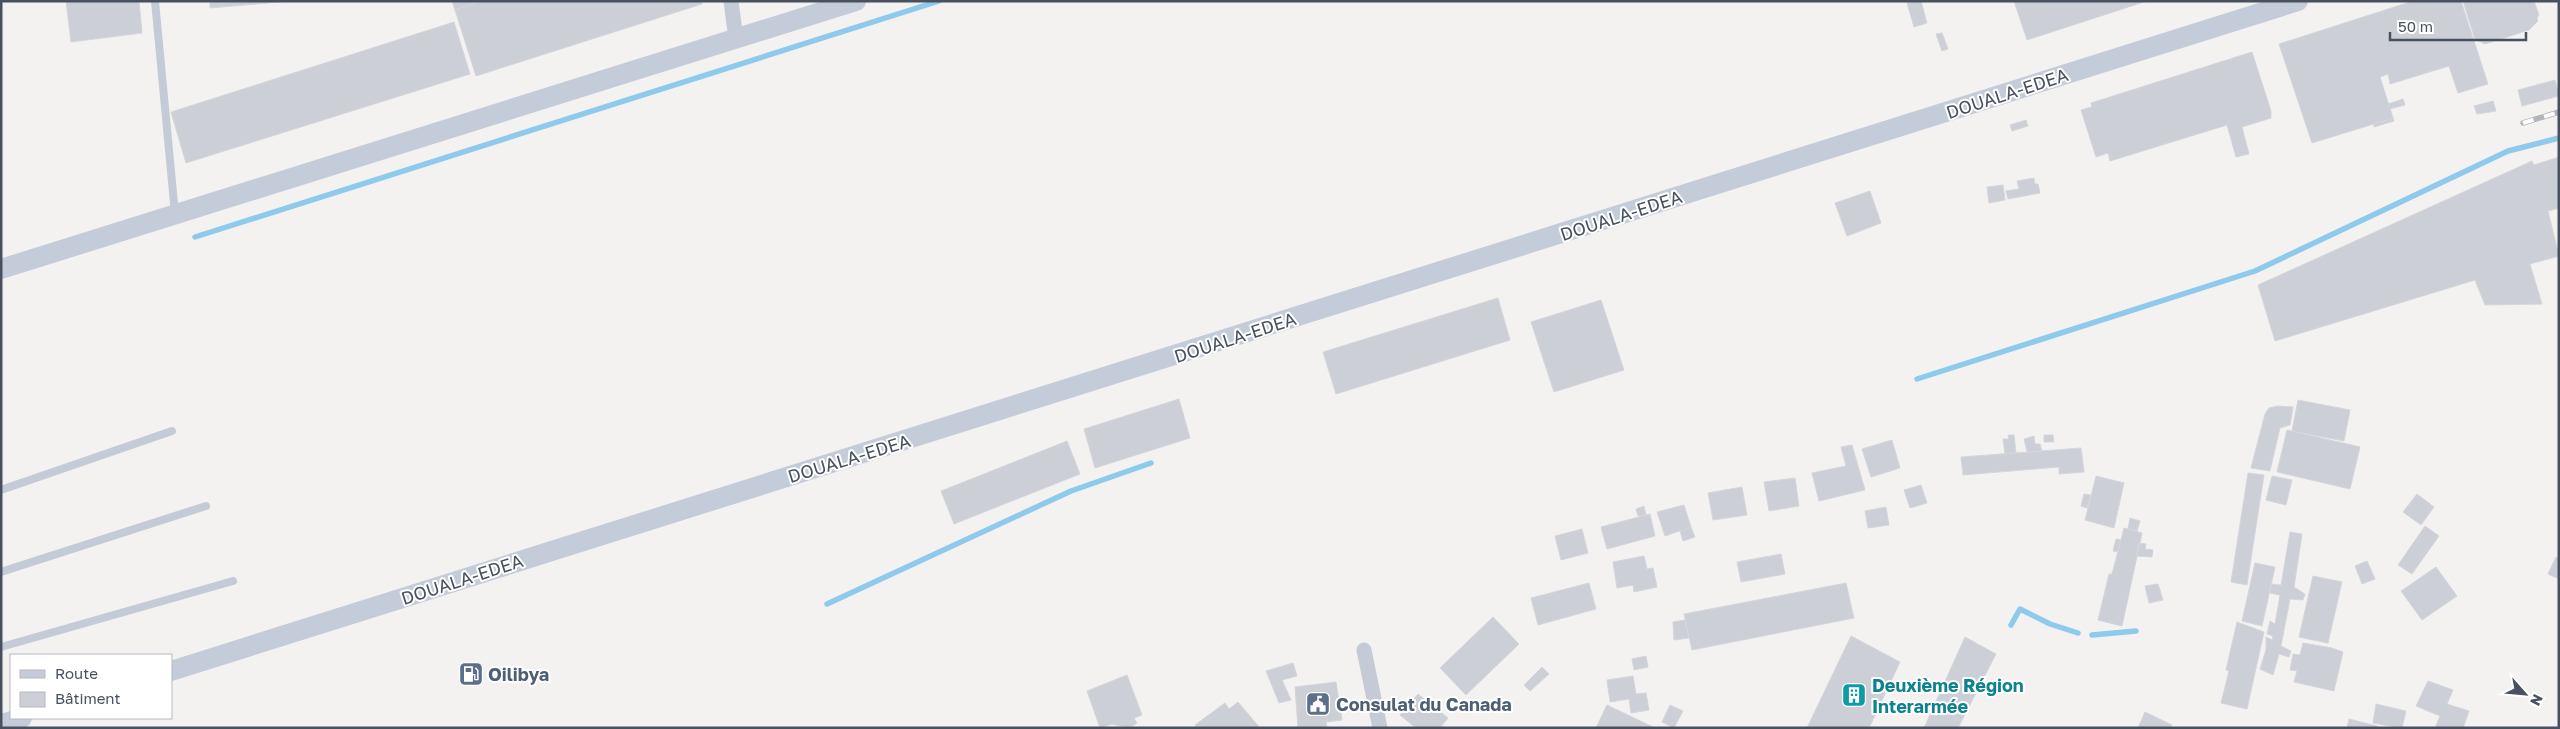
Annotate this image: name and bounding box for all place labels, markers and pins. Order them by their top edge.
fuel station icon: Oilibya [458,661,484,687]
place label: Oilibya [488,663,549,685]
place label: Deuxième Région Interarmée [1872,674,2024,717]
building icon: Deuxième Région Interarmée [1841,682,1867,708]
public building icon: Consulat du Canada [1305,691,1331,717]
place label: Consulat du Canada [1336,693,1512,715]

